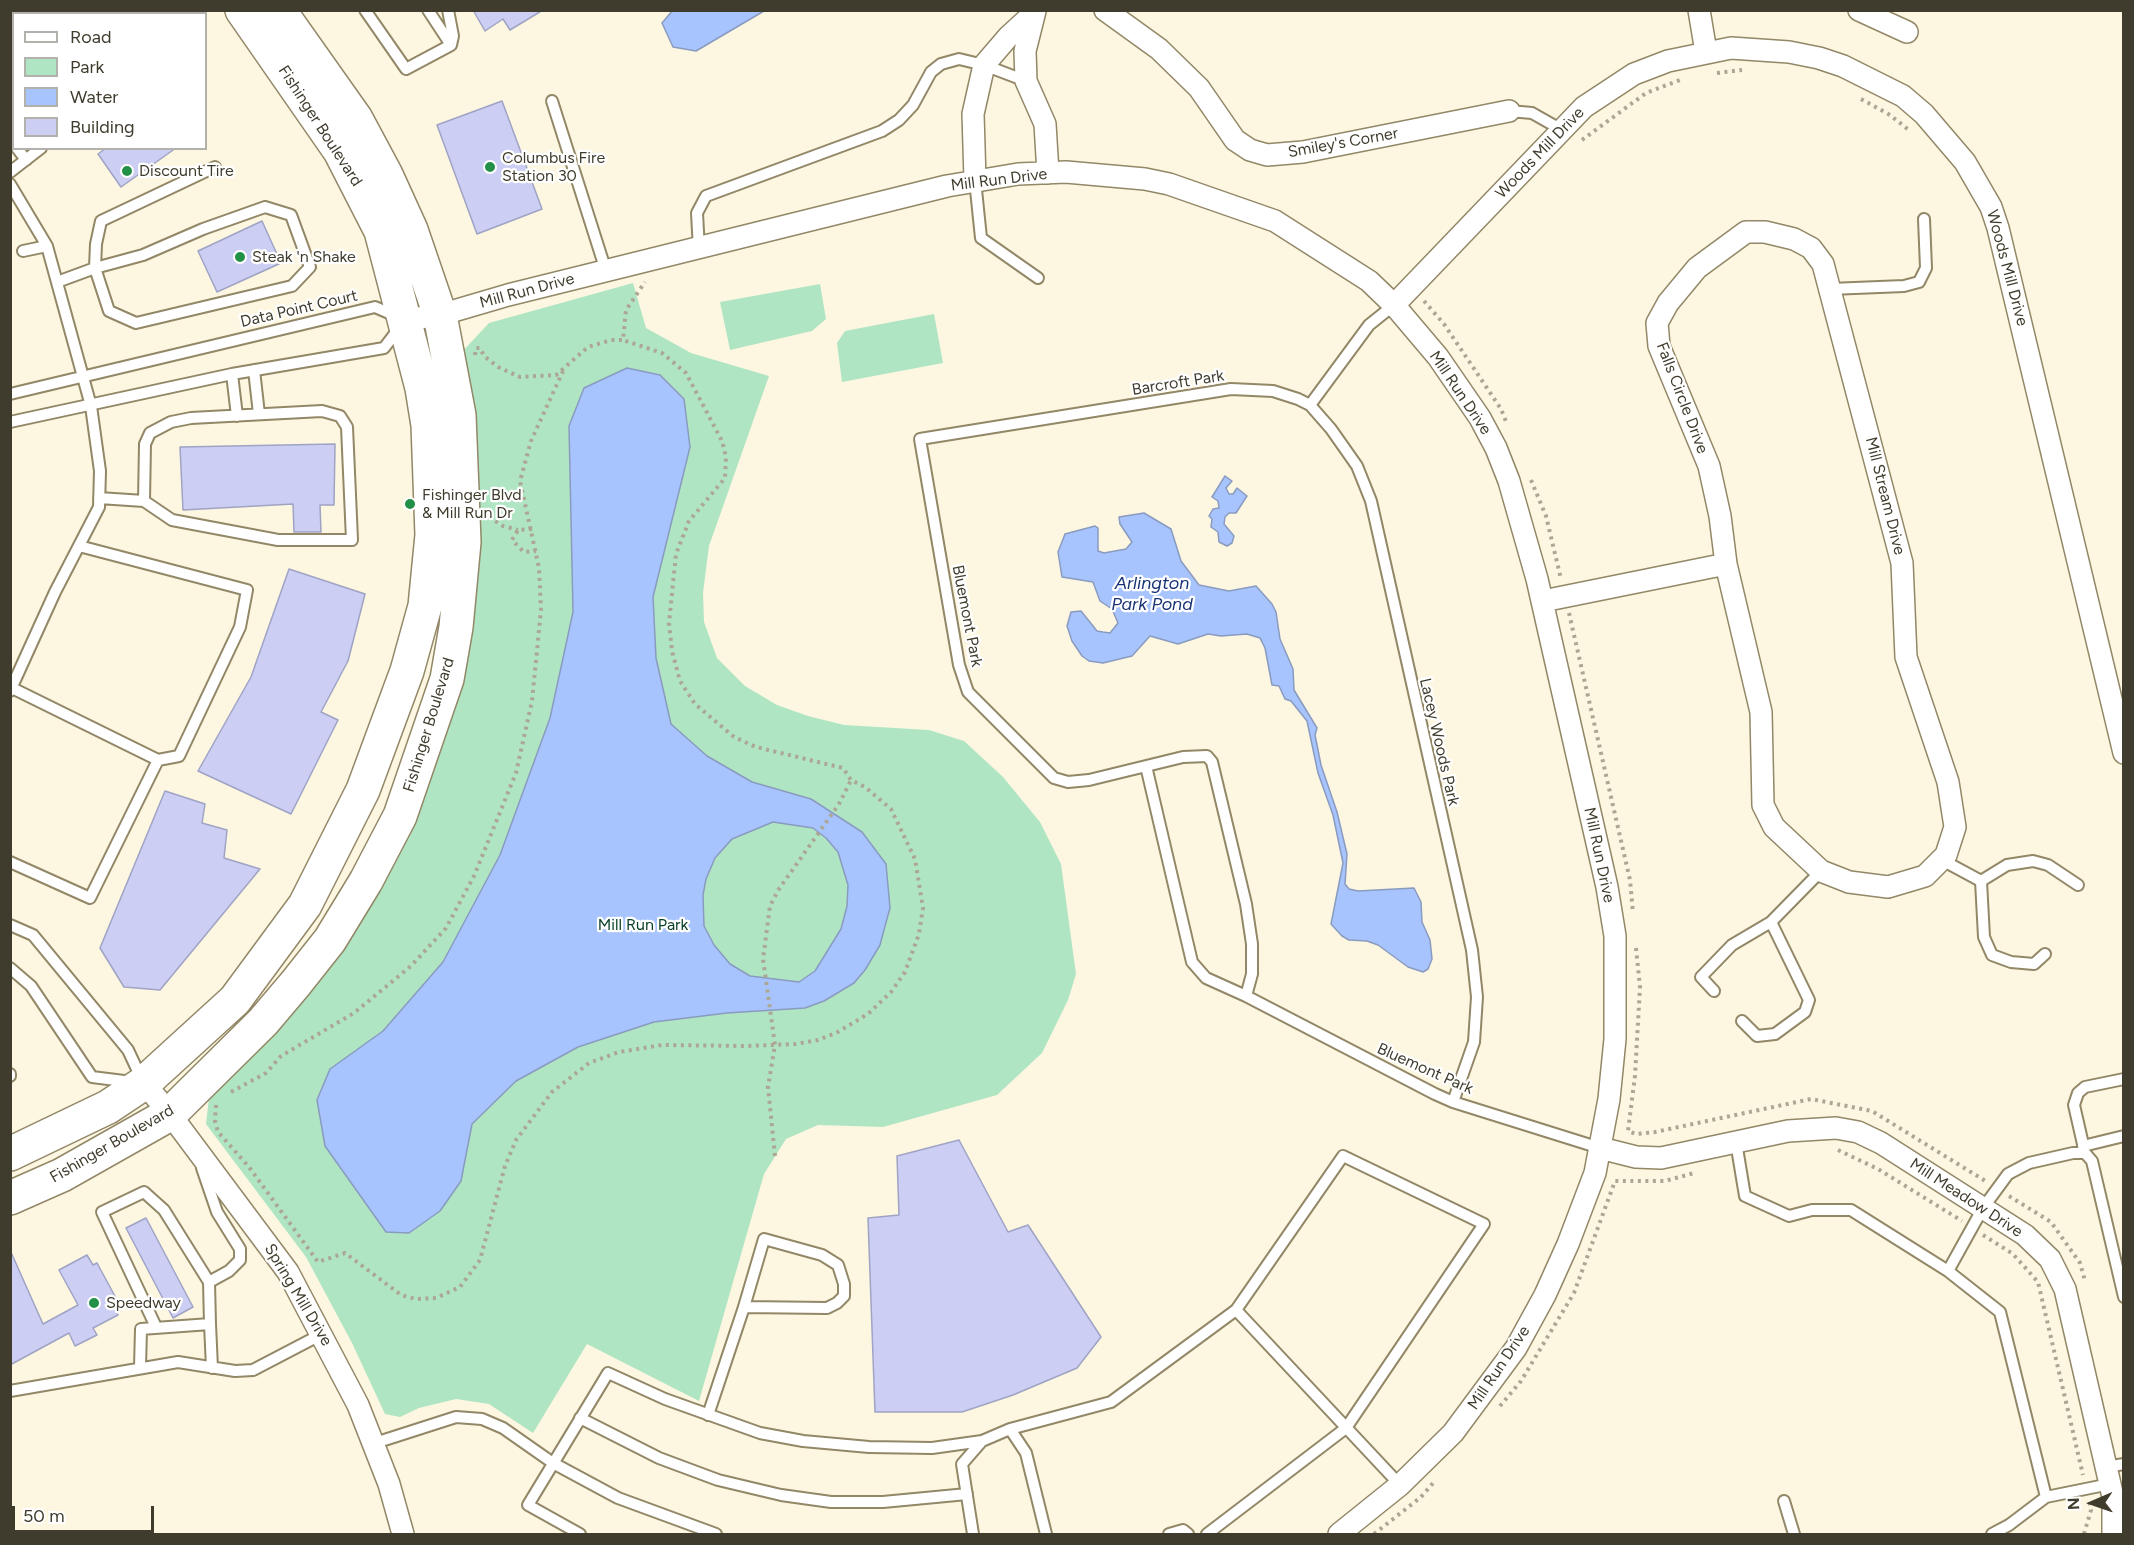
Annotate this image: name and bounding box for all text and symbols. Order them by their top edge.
legend [12,12,207,150]
text: Road [70,26,111,48]
text: Park [70,56,104,78]
street label: Fishinger Boulevard [274,62,366,190]
text: Water [70,86,118,108]
street label: Woods Mill Drive [1492,103,1588,203]
text: Building [70,116,135,138]
street label: Smiley's Corner [1286,124,1400,162]
place label: Columbus Fire Station 30 [502,148,605,186]
marker: Columbus Fire Station 30 [483,160,497,174]
place label: Discount Tire [139,161,234,181]
marker: Discount Tire [120,164,134,178]
street label: Mill Run Drive [950,165,1048,195]
street label: Woods Mill Drive [1982,208,2032,328]
place label: Steak 'n Shake [252,247,356,267]
marker: Steak 'n Shake [233,250,247,264]
street label: Mill Run Drive [478,269,576,313]
street label: Data Point Court [239,286,359,332]
street label: Falls Circle Drive [1652,340,1712,456]
street label: Mill Run Drive [1425,347,1495,439]
street label: Barcroft Park [1131,366,1225,400]
street label: Mill Stream Drive [1861,435,1909,557]
place label: Fishinger Blvd & Mill Run Dr [422,485,522,523]
marker: Fishinger Blvd & Mill Run Dr [403,497,417,511]
street label: Bluemont Park [948,564,986,668]
water label: Arlington Park Pond [1111,573,1193,616]
street label: Fishinger Boulevard [399,655,459,795]
street label: Lacey Woods Park [1415,676,1463,808]
street label: Mill Run Drive [1580,806,1618,904]
park label: Mill Run Park [598,915,688,935]
street label: Bluemont Park [1374,1039,1476,1099]
street label: Fishinger Boulevard [47,1101,177,1187]
street label: Mill Meadow Drive [1906,1154,2026,1242]
street label: Spring Mill Drive [260,1240,336,1350]
place label: Speedway [106,1293,181,1313]
marker: Speedway [87,1296,101,1310]
street label: Mill Run Drive [1464,1322,1534,1414]
north arrow [2062,1473,2122,1533]
scale bar [15,1494,158,1532]
text: N [2064,1497,2083,1510]
text: 50 m [23,1505,65,1527]

